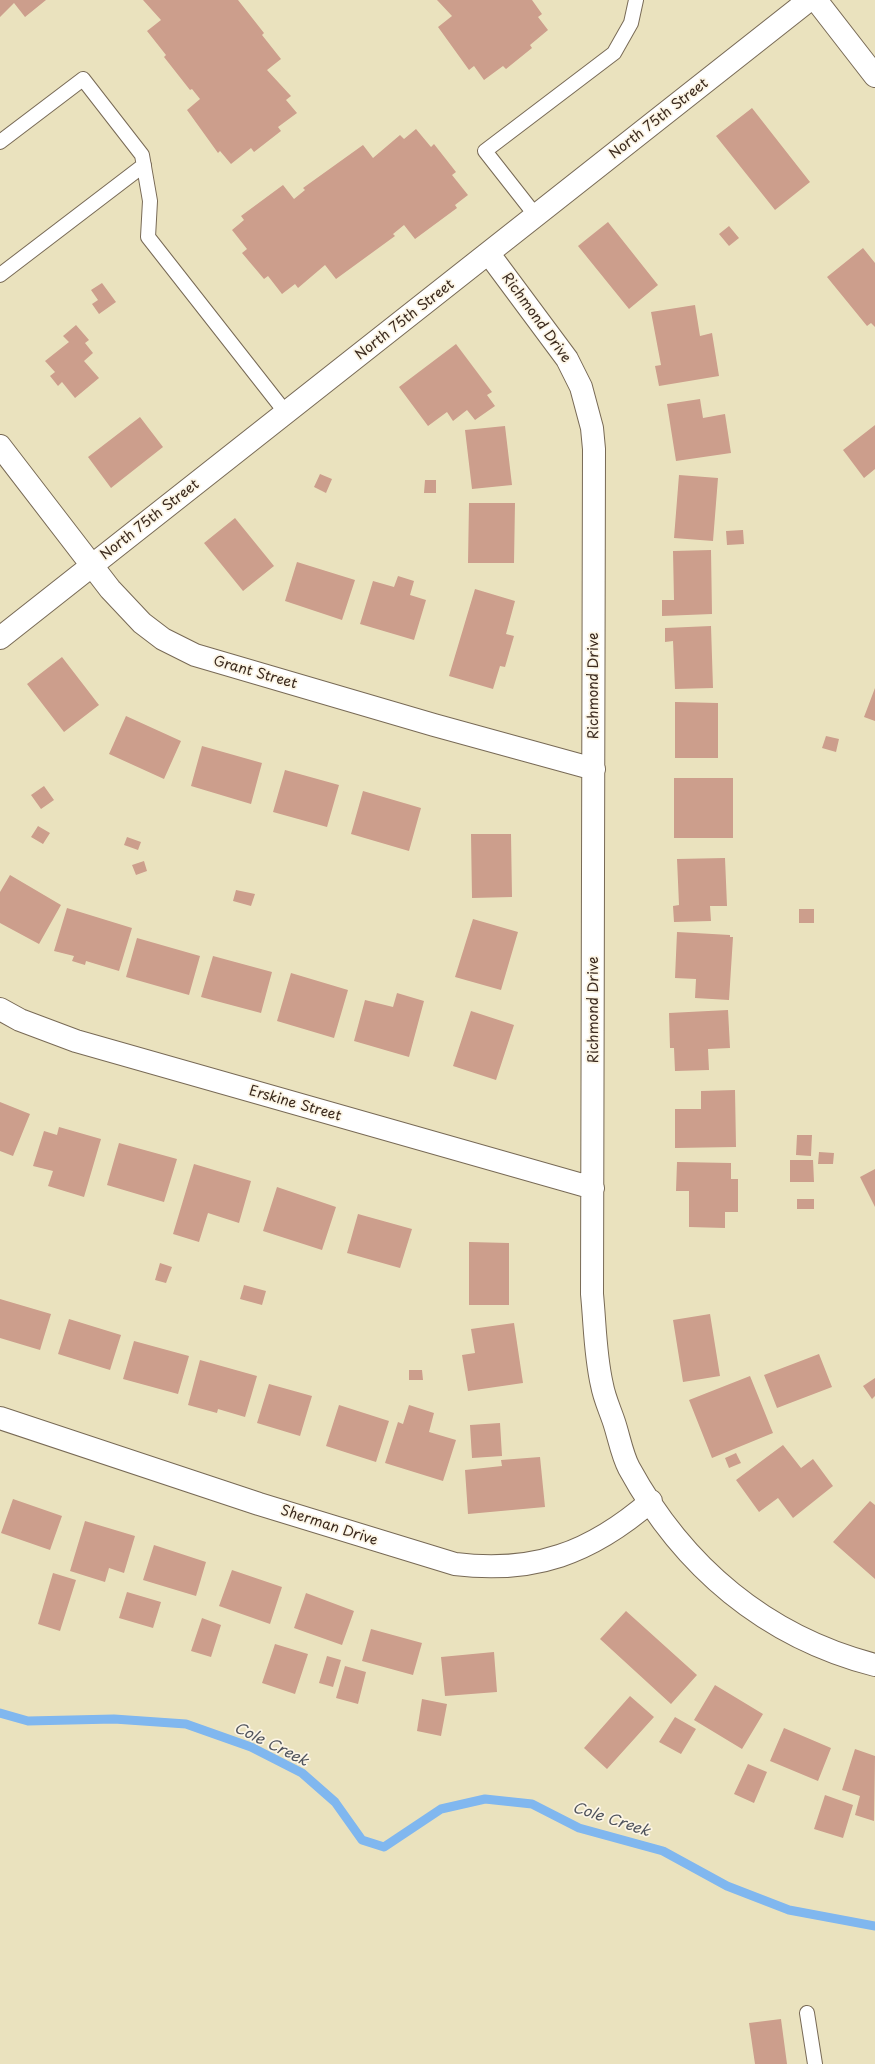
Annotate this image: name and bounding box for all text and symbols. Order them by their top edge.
street label: North 75th Street [606,75,712,163]
street label: Richmond Drive [498,270,574,366]
street label: North 75th Street [352,276,458,364]
street label: North 75th Street [97,476,203,564]
street label: Richmond Drive [586,633,602,739]
street label: Grant Street [211,653,299,693]
street label: Richmond Drive [586,957,602,1063]
street label: Erskine Street [247,1083,343,1125]
street label: Sherman Drive [278,1502,380,1550]
water label: Cole Creek [231,1719,311,1771]
water label: Cole Creek [570,1799,652,1841]

